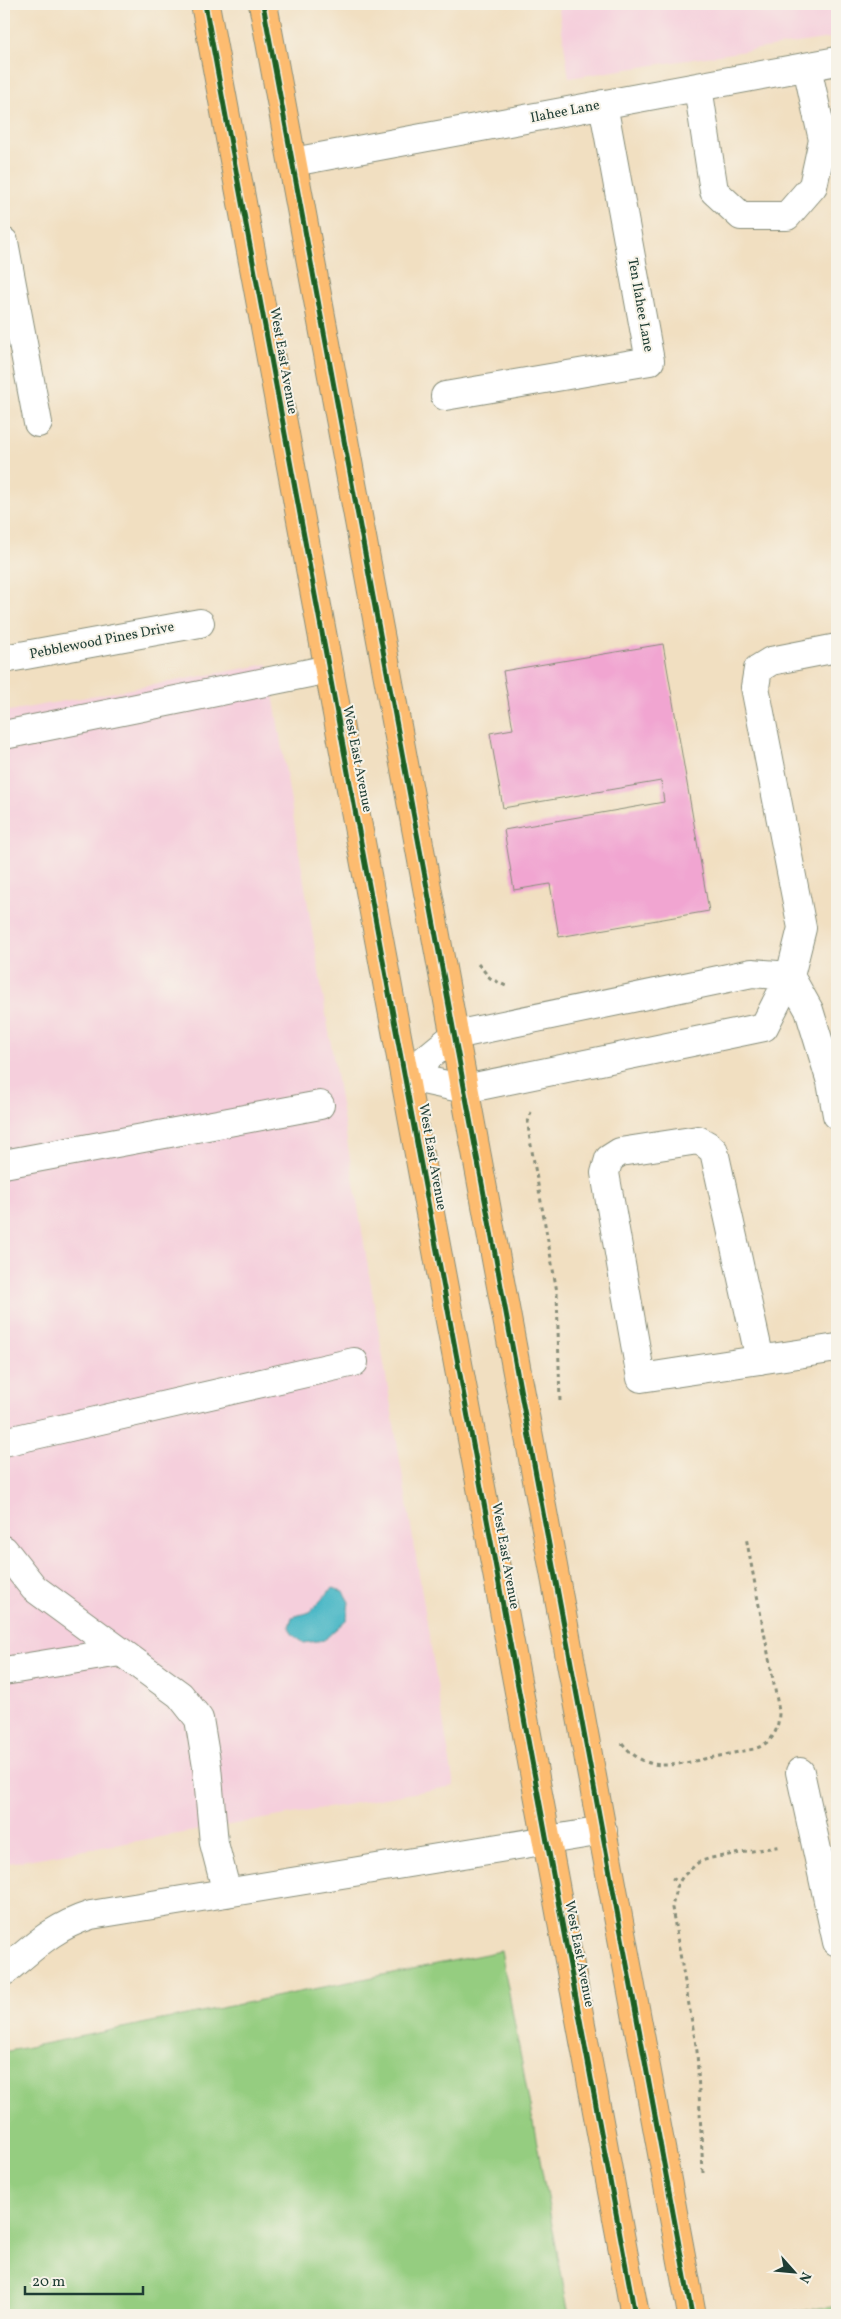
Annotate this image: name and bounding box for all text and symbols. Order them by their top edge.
street label: Ilahee Lane [529,96,602,128]
street label: Ten Ilahee Lane [622,256,658,354]
street label: West East Avenue [264,306,302,416]
street label: Pebblewood Pines Drive [28,618,176,664]
street label: West East Avenue [337,704,377,814]
street label: West East Avenue [413,1102,451,1212]
street label: West East Avenue [486,1501,524,1611]
street label: West East Avenue [559,1899,599,2009]
north arrow [768,2246,818,2296]
scale bar [25,2264,142,2296]
text: N [793,2268,815,2286]
text: 20 m [32,2272,65,2293]

